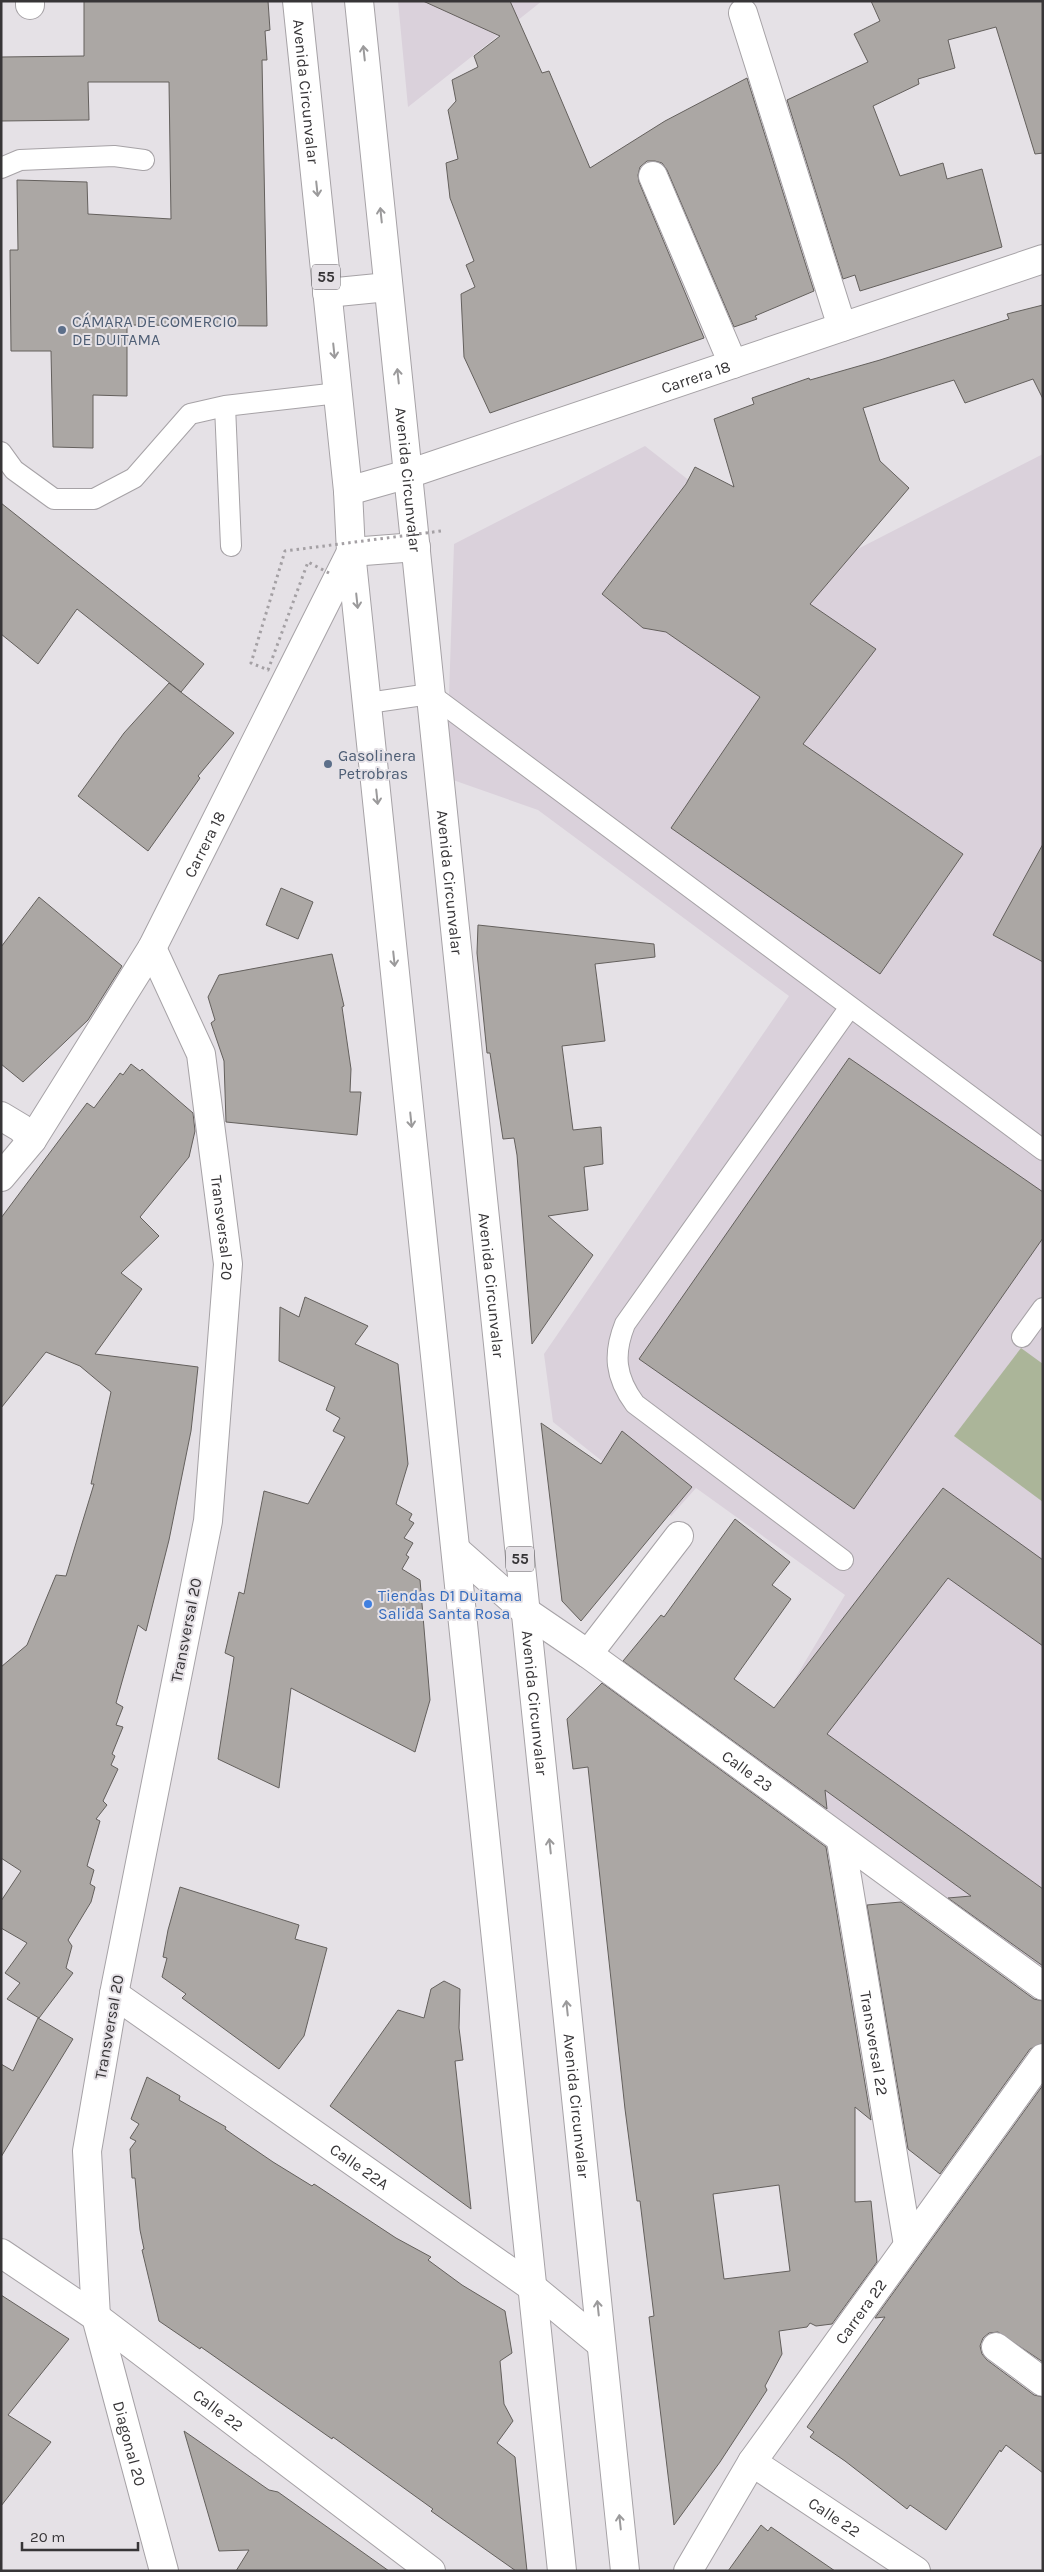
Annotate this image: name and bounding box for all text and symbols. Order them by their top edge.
street label: Avenida Circunvalar [289,18,323,165]
one-way arrow [360,45,369,61]
one-way arrow [312,181,321,197]
one-way arrow [376,207,386,223]
road number: 55 [312,264,340,290]
place label: CÁMARA DE COMERCIO DE DUITAMA [72,312,237,349]
marker: CÁMARA DE COMERCIO DE DUITAMA [56,324,68,336]
one-way arrow [329,342,338,358]
street label: Carrera 18 [658,356,733,397]
one-way arrow [393,369,403,385]
street label: Avenida Circunvalar [392,406,425,553]
one-way arrow [352,592,362,608]
place label: Gasolinera Petrobras [338,746,416,783]
marker: Gasolinera Petrobras [322,758,334,770]
one-way arrow [372,789,382,805]
street label: Carrera 18 [180,808,229,881]
street label: Avenida Circunvalar [433,809,467,956]
one-way arrow [389,951,399,967]
one-way arrow [406,1112,416,1128]
street label: Transversal 20 [207,1174,238,1281]
street label: Avenida Circunvalar [475,1212,509,1359]
road number: 55 [506,1546,534,1572]
street label: Transversal 20 [167,1576,205,1684]
place label: Tiendas D1 Duitama Salida Santa Rosa [378,1586,522,1623]
marker: Tiendas D1 Duitama Salida Santa Rosa [362,1598,374,1610]
street label: Avenida Circunvalar [518,1630,552,1777]
street label: Calle 23 [718,1746,777,1795]
one-way arrow [545,1838,555,1854]
street label: Transversal 20 [90,1973,128,2081]
street label: Transversal 22 [857,1990,893,2097]
one-way arrow [562,2000,571,2016]
street label: Avenida Circunvalar [560,2032,594,2179]
street label: Calle 22A [327,2139,393,2193]
street label: Carrera 22 [831,2275,890,2348]
one-way arrow [593,2301,603,2317]
street label: Calle 22 [189,2385,247,2435]
street label: Diagonal 20 [109,2399,150,2488]
street label: Calle 22 [805,2493,864,2541]
one-way arrow [615,2515,625,2531]
scale bar [22,2520,139,2552]
text: 20 m [30,2528,65,2546]

